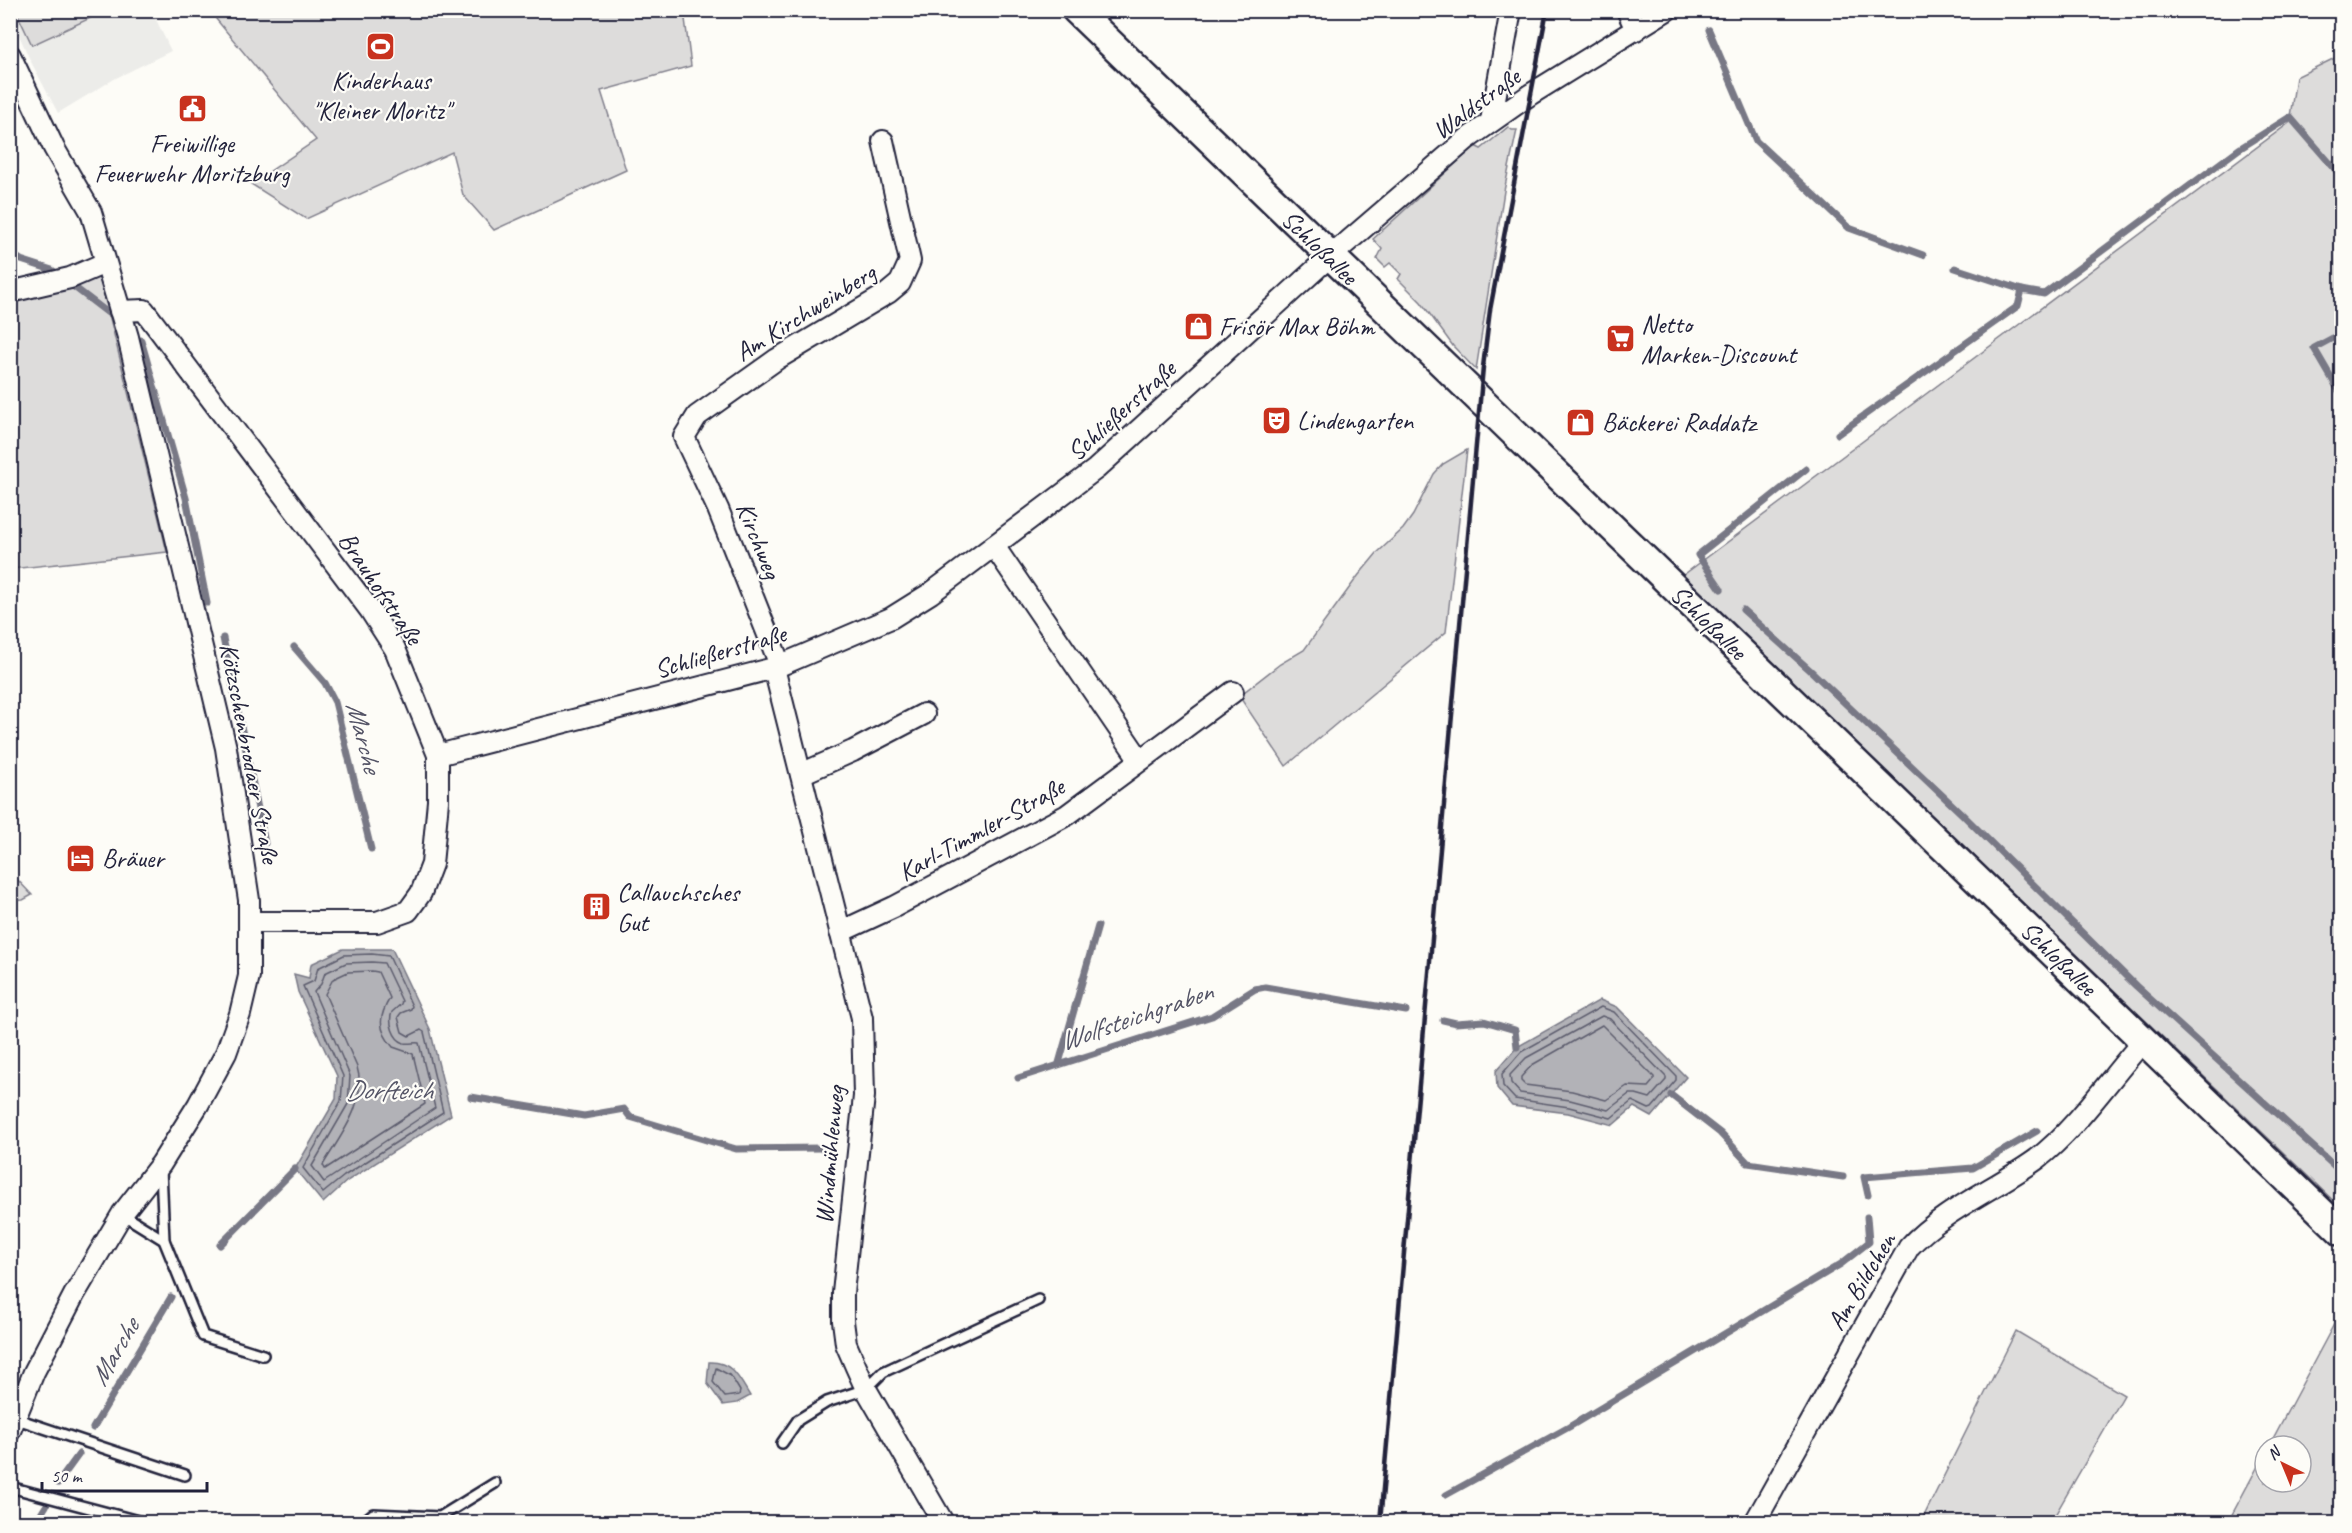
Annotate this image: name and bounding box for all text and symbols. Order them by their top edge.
sports icon: Kinderhaus "Kleiner Moritz" [365,30,397,62]
street label: Waldstraße [1426,59,1529,146]
place label: Kinderhaus "Kleiner Moritz" [312,64,455,127]
public building icon: Freiwillige Feuerwehr Moritzburg [176,93,208,125]
place label: Freiwillige Feuerwehr Moritzburg [94,127,291,190]
street label: Schloßallee [1274,203,1366,293]
street label: Am Kirchweinberg [729,255,883,369]
place label: Netto Marken-Discount [1641,308,1798,371]
shop icon: Frisör Max Böhm [1182,310,1214,342]
place label: Frisör Max Böhm [1219,310,1376,343]
supermarket icon: Netto Marken-Discount [1604,323,1636,355]
street label: Schließerstraße [1060,351,1184,468]
theatre icon: Lindengarten [1260,404,1292,436]
place label: Lindengarten [1297,404,1415,437]
shop icon: Bäckerei Raddatz [1565,406,1597,438]
place label: Bäckerei Raddatz [1602,406,1759,439]
street label: Kirchweg [728,497,789,585]
street label: Brauhofstraße [331,525,432,653]
street label: Schloßallee [1663,578,1755,668]
street label: Schließerstraße [651,616,792,686]
street label: Kötzschenbrodaer Straße [212,640,288,868]
water label: Marche [338,698,391,780]
street label: Karl-Timmler-Straße [892,769,1072,889]
hotel icon: Bräuer [65,842,97,874]
place label: Bräuer [102,842,166,875]
place label: Callauchsches Gut [617,876,741,939]
building icon: Callauchsches Gut [580,891,612,923]
street label: Schloßallee [2013,914,2105,1004]
water label: Wolfsteichgraben [1055,973,1218,1058]
water label: Dorfteich [346,1073,434,1107]
street label: Windmühlenweg [807,1083,852,1225]
street label: Am Bildchen [1819,1225,1904,1336]
water label: Marche [81,1309,149,1391]
north arrow [2253,1434,2313,1494]
text: N [2263,1441,2286,1464]
scale bar [42,1455,207,1493]
text: 50 m [51,1465,84,1487]

